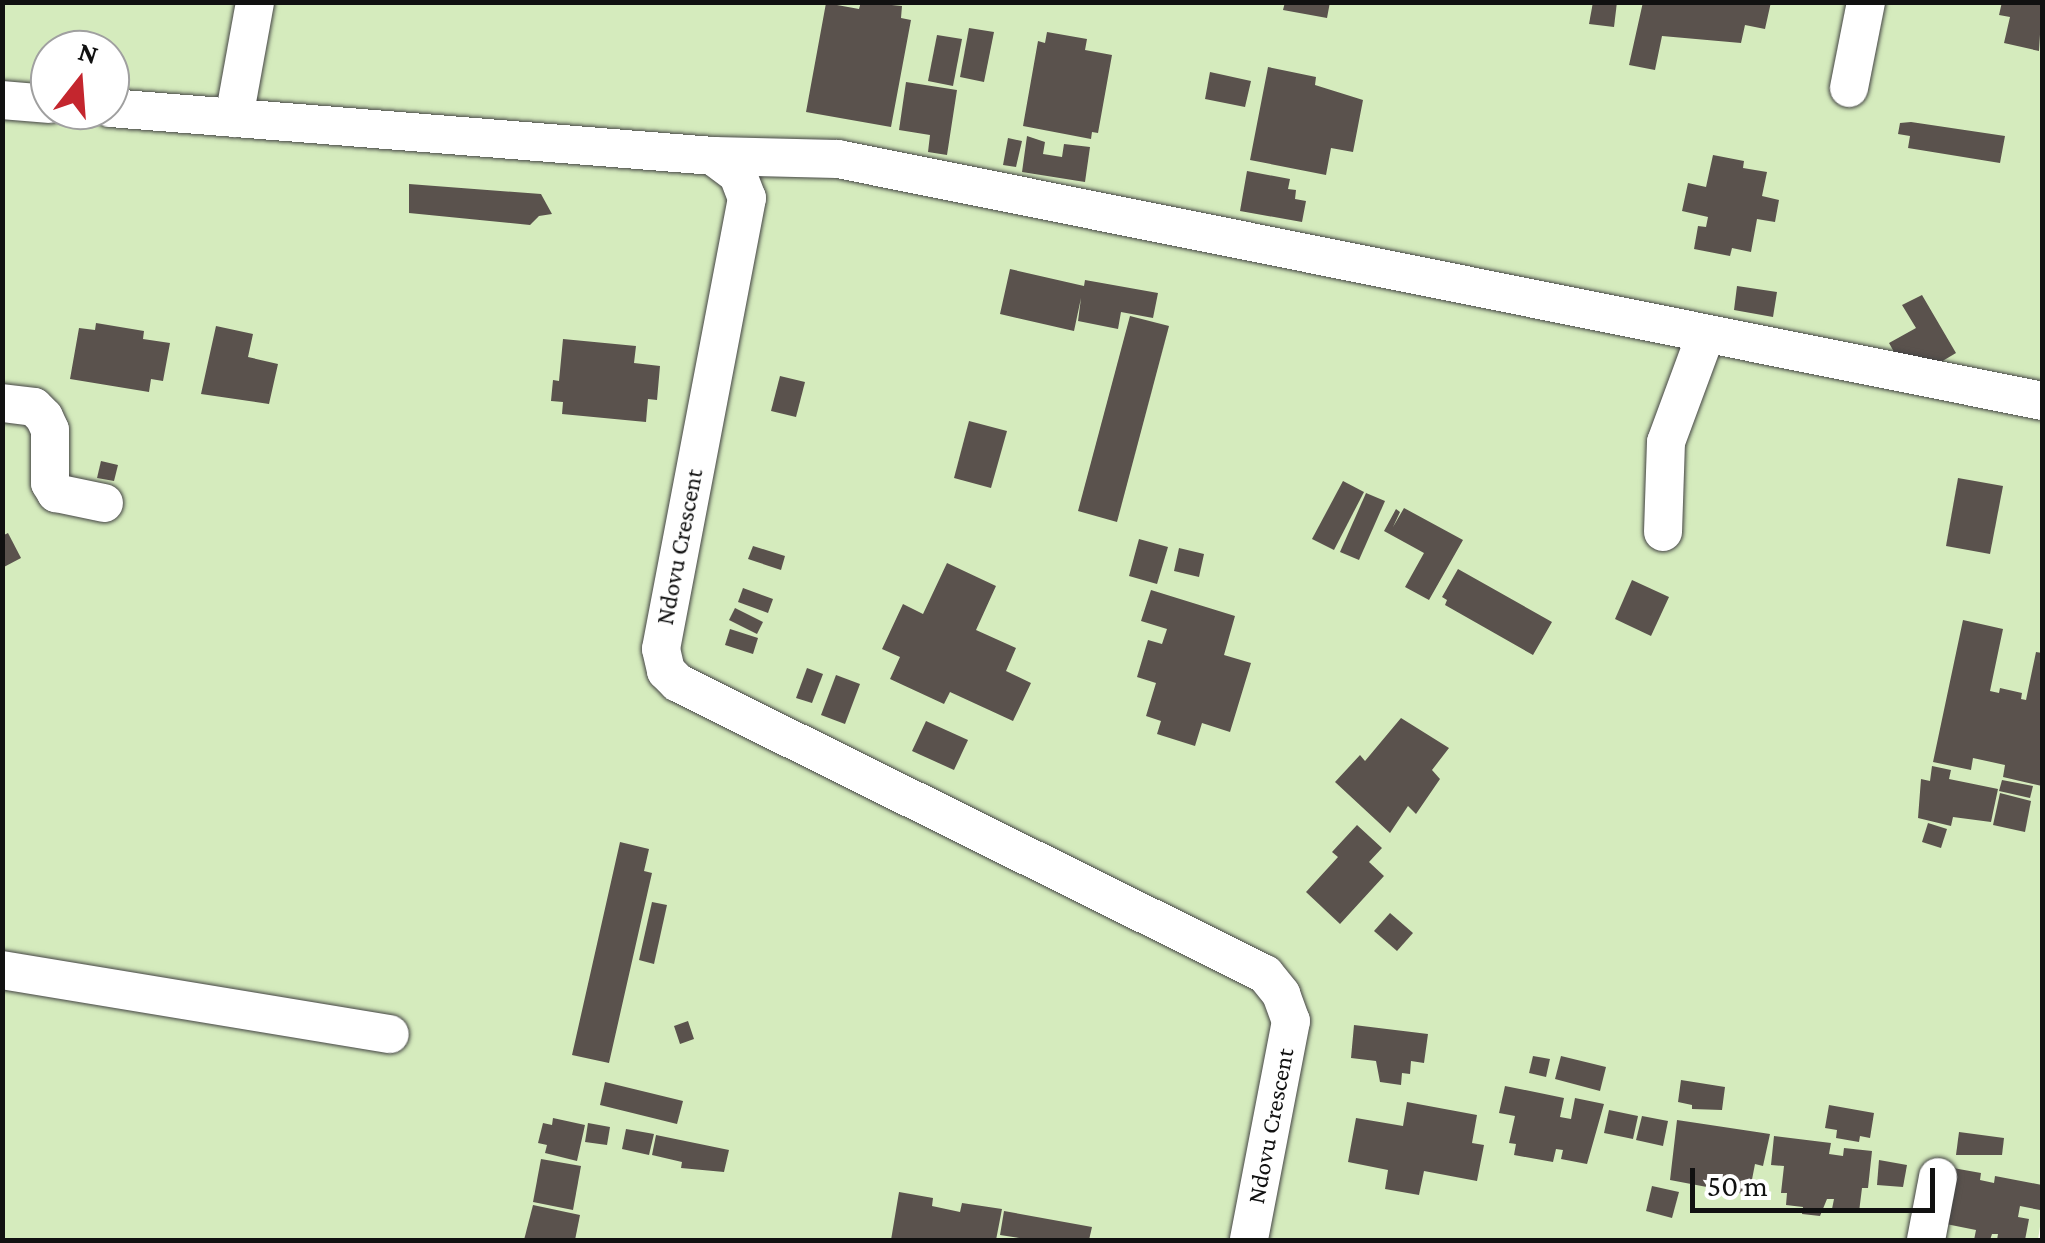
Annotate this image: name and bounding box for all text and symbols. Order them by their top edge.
north arrow [30,30,130,130]
text: N [75,35,102,70]
street label: Ndovu Crescent [650,467,710,627]
street label: Ndovu Crescent [1241,1046,1301,1206]
scale bar [1695,1148,1940,1210]
text: 50 m [1707,1169,1768,1202]

